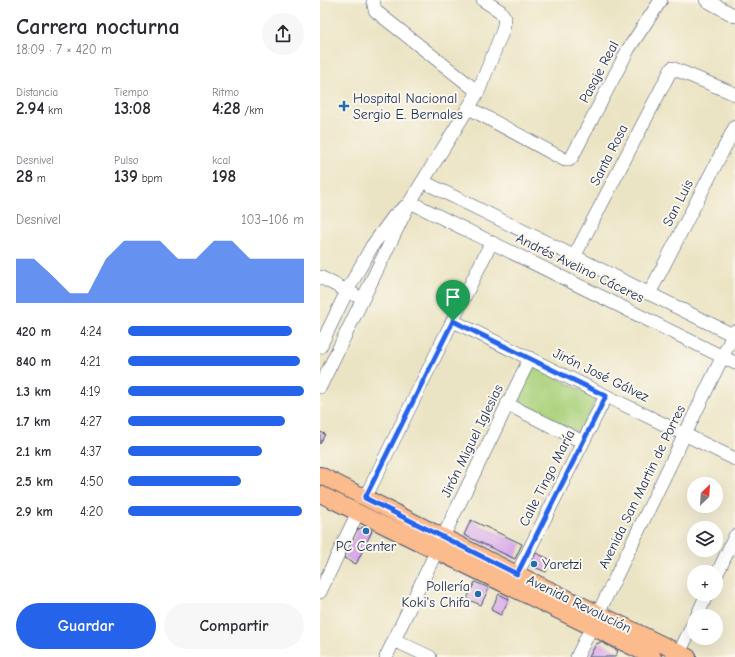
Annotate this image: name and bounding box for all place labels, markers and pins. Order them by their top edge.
place label: Hospital Nacional Sergio E. Bernales [353,90,463,123]
marker: Hospital Nacional Sergio E. Bernales [338,100,350,112]
pin [436,280,470,321]
marker: PC Center [361,526,371,536]
place label: PC Center [336,538,397,555]
place label: Yaretzi [542,556,582,573]
marker: Yaretzi [529,559,539,569]
place label: Pollería Koki's Chifa [401,578,470,611]
marker: Pollería Koki's Chifa [473,589,483,599]

